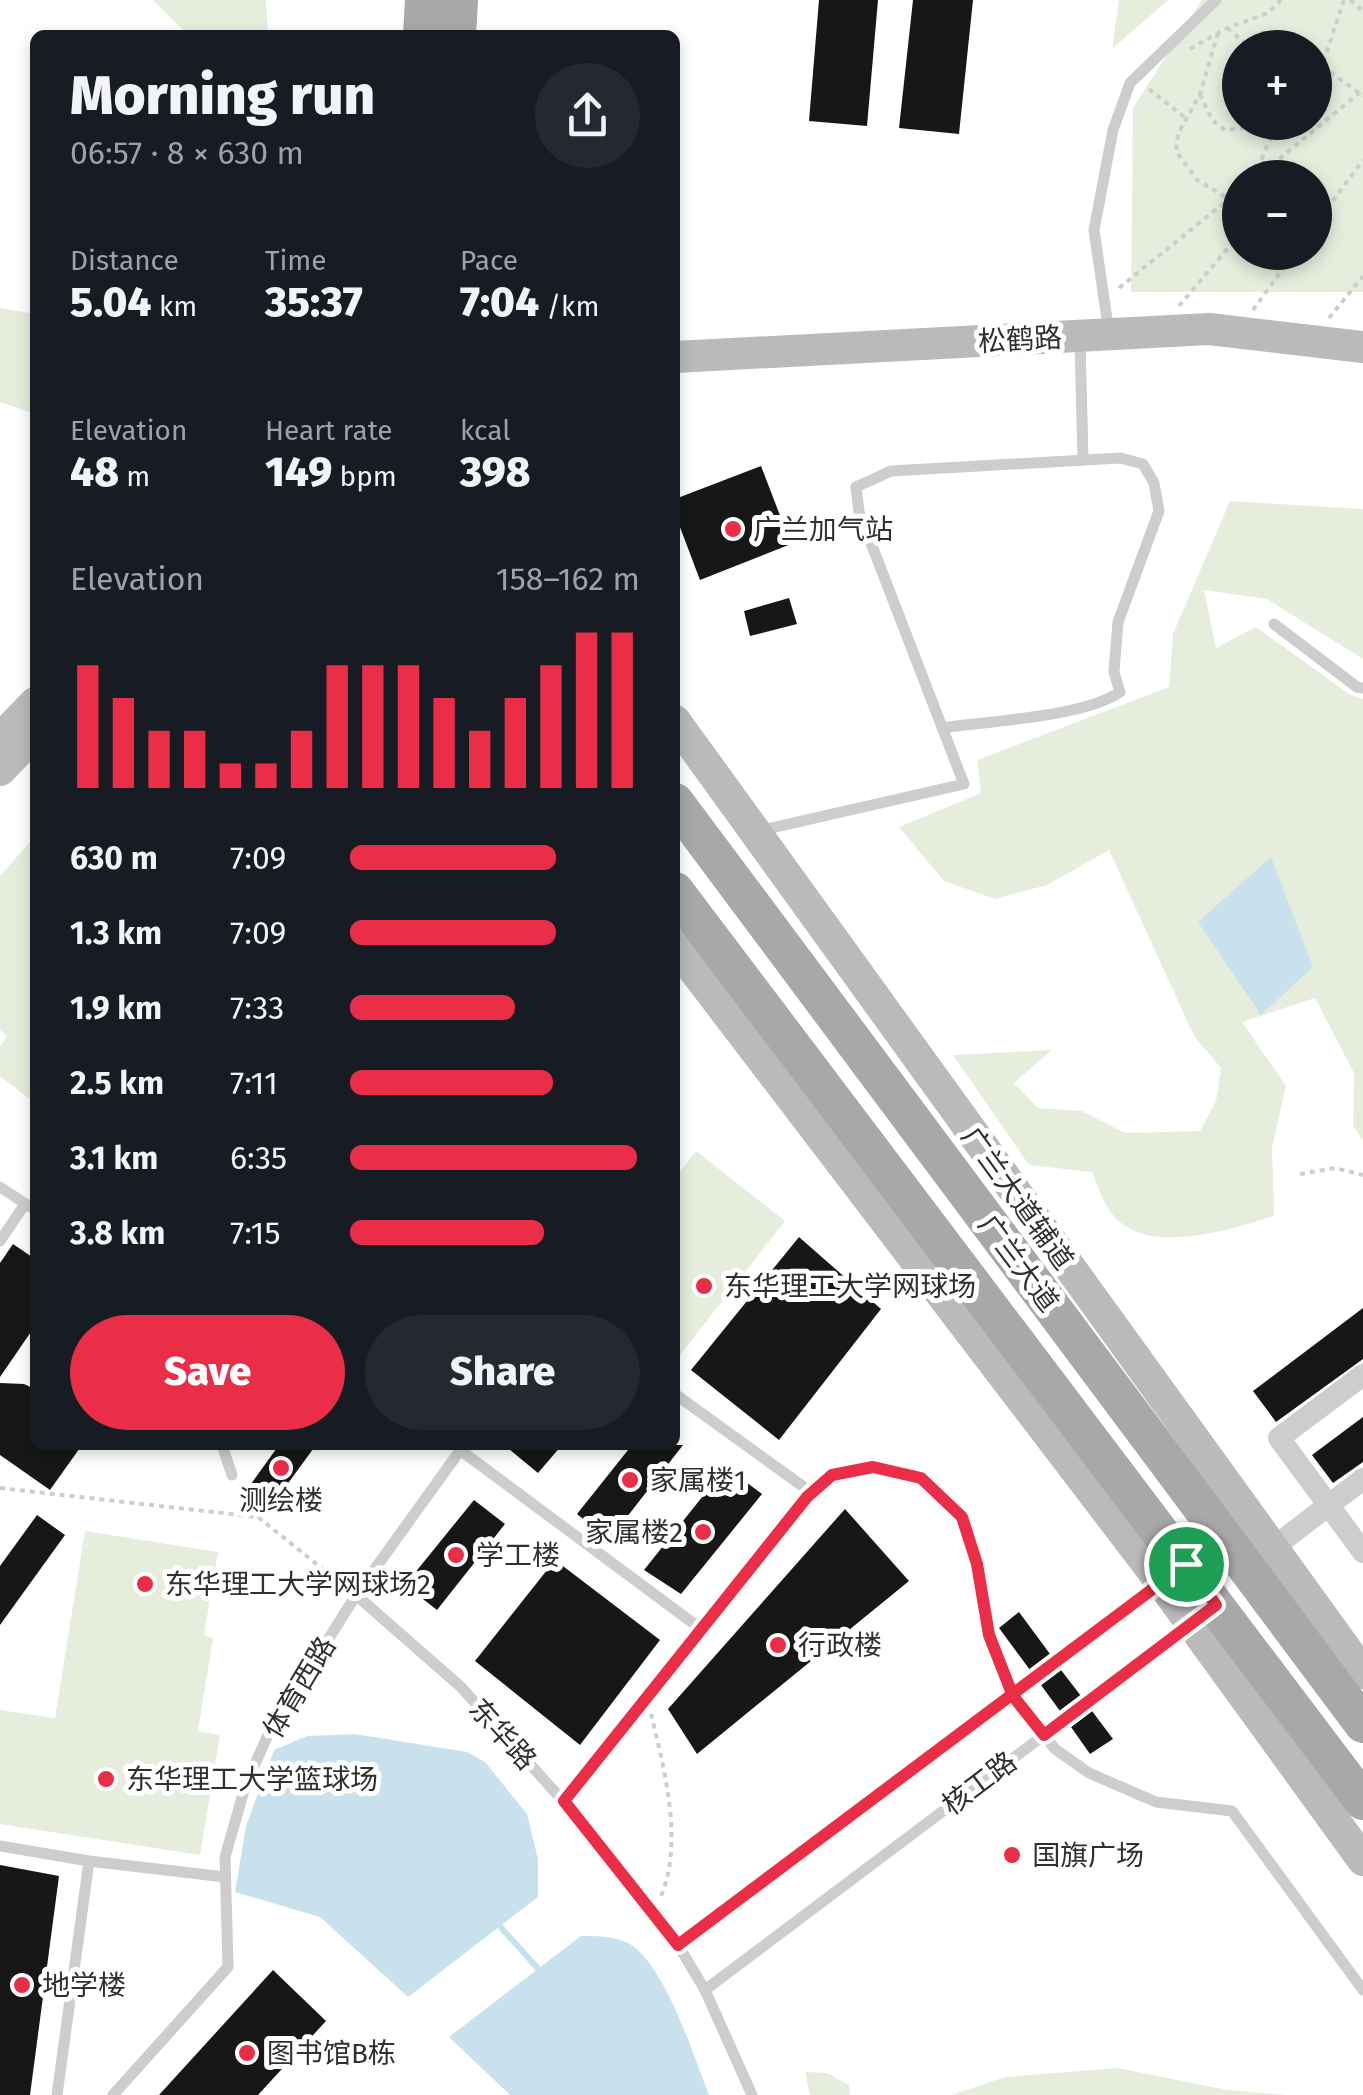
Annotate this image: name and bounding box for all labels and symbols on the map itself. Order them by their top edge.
street label: 松鹤路 [977,321,1063,358]
place label: 广兰加气站 [753,513,893,546]
marker: 广兰加气站 [722,518,744,540]
street label: 广兰大道辅道 [955,1120,1081,1276]
street label: 广兰大道 [972,1208,1066,1318]
place label: 东华理工大学网球场 [724,1270,976,1303]
marker: 东华理工大学网球场 [693,1275,715,1297]
marker: 测绘楼 [270,1457,292,1479]
place label: 家属楼1 [650,1464,746,1497]
marker: 家属楼1 [619,1469,641,1491]
place label: 测绘楼 [239,1484,323,1517]
place label: 家属楼2 [585,1516,683,1549]
marker: 家属楼2 [692,1521,714,1543]
pin [1144,1522,1229,1607]
place label: 学工楼 [476,1539,560,1572]
marker: 学工楼 [445,1544,467,1566]
place label: 东华理工大学网球场2 [165,1568,431,1601]
marker: 东华理工大学网球场2 [134,1573,156,1595]
place label: 行政楼 [798,1629,882,1662]
street label: 体育西路 [256,1631,342,1744]
marker: 行政楼 [767,1634,789,1656]
street label: 东华路 [462,1692,543,1777]
street label: 核工路 [936,1745,1023,1822]
place label: 东华理工大学篮球场 [126,1763,378,1796]
marker: 东华理工大学篮球场 [95,1768,117,1790]
place label: 国旗广场 [1032,1839,1144,1872]
marker: 国旗广场 [1001,1844,1023,1866]
place label: 地学楼 [42,1969,126,2002]
marker: 地学楼 [11,1974,33,1996]
place label: 图书馆B栋 [267,2037,396,2070]
marker: 图书馆B栋 [236,2042,258,2064]

